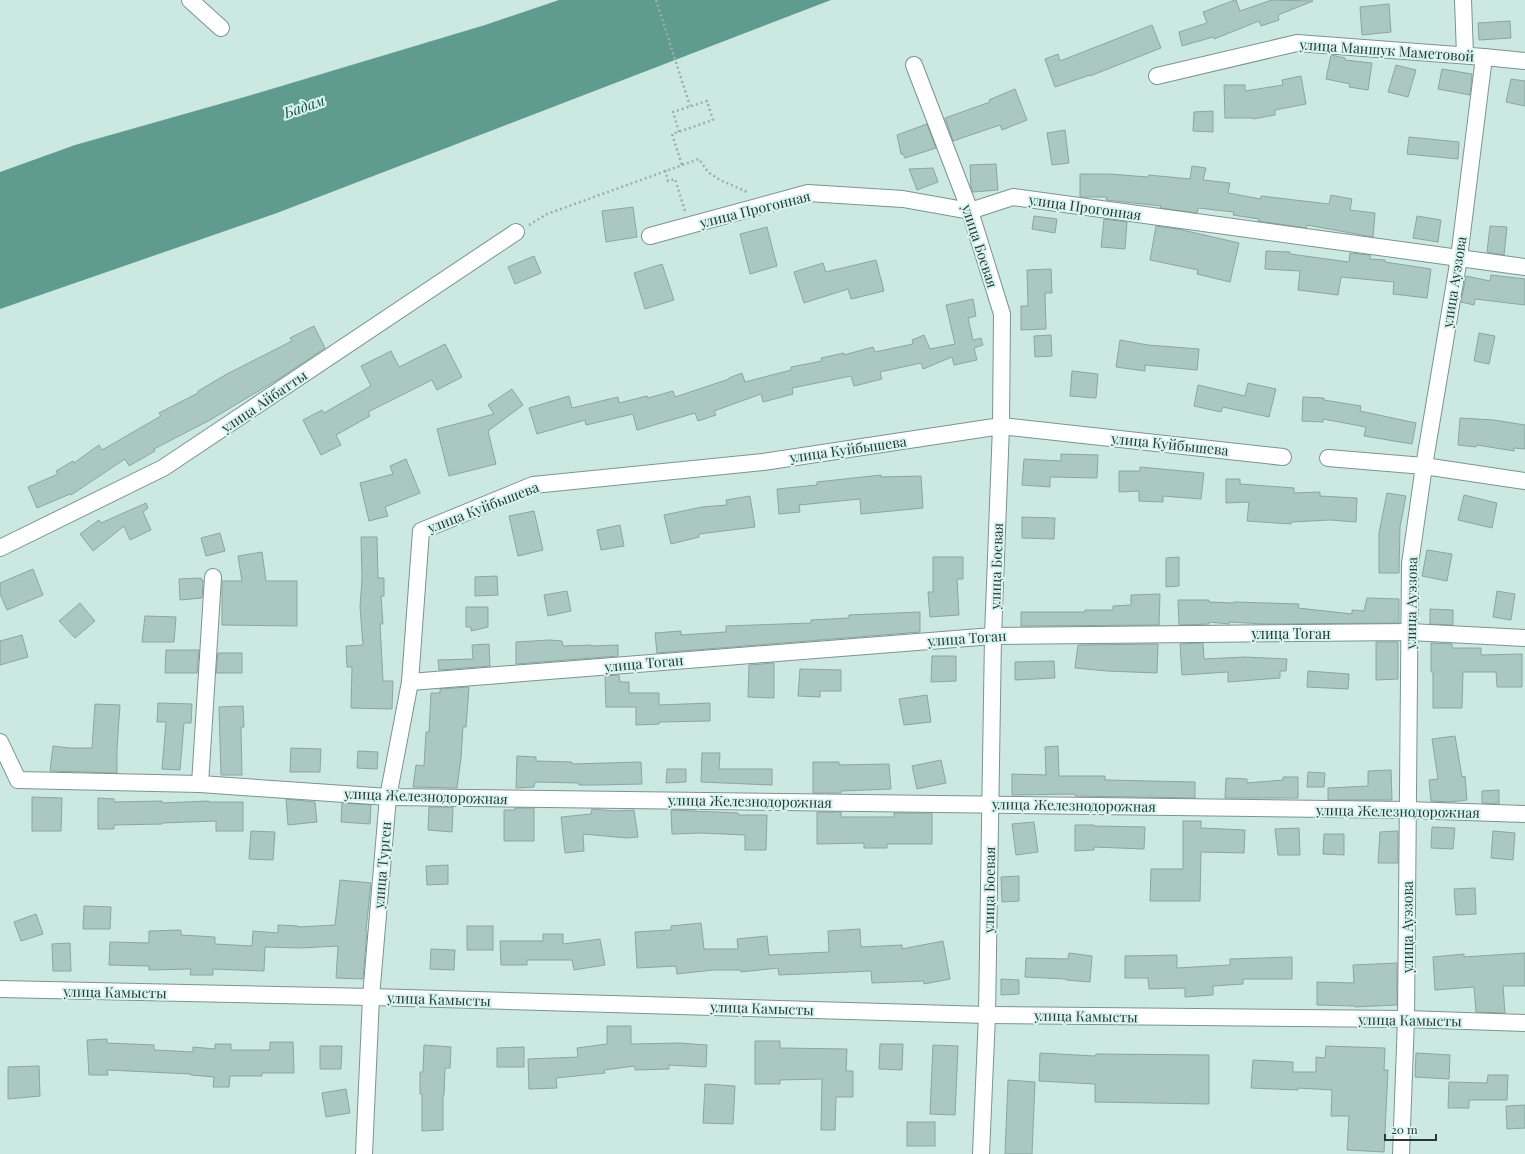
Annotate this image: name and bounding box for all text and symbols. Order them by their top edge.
street label: улица Маншук Маметовой [1298,34,1475,66]
water label: Бадам [280,90,327,123]
street label: улица Прогонная [697,186,813,232]
street label: улица Прогонная [1027,190,1143,224]
street label: улица Боевая [957,201,1003,291]
street label: улица Ауэзова [1437,235,1471,330]
street label: улица Айбатты [217,365,311,437]
street label: улица Куйбышева [1109,428,1230,460]
street label: улица Куйбышева [787,431,908,467]
street label: улица Куйбышева [424,477,541,537]
street label: улица Боевая [985,522,1007,611]
street label: улица Ауэзова [1401,557,1421,650]
street label: улица Тоган [1250,624,1331,643]
street label: улица Тоган [926,626,1008,650]
street label: улица Тоган [603,650,685,676]
street label: улица Железнодорожная [343,784,509,808]
street label: улица Железнодорожная [667,790,832,812]
street label: улица Железнодорожная [991,794,1156,816]
street label: улица Железнодорожная [1315,800,1480,822]
street label: улица Турген [369,820,395,910]
street label: улица Боевая [979,846,999,934]
street label: улица Ауэзова [1398,881,1417,974]
street label: улица Камысты [62,982,167,1002]
street label: улица Камысты [386,988,491,1010]
street label: улица Камысты [709,997,814,1019]
street label: улица Камысты [1033,1006,1138,1026]
street label: улица Камысты [1357,1010,1462,1030]
scale bar [1385,1116,1436,1142]
text: 20 m [1391,1121,1418,1137]

